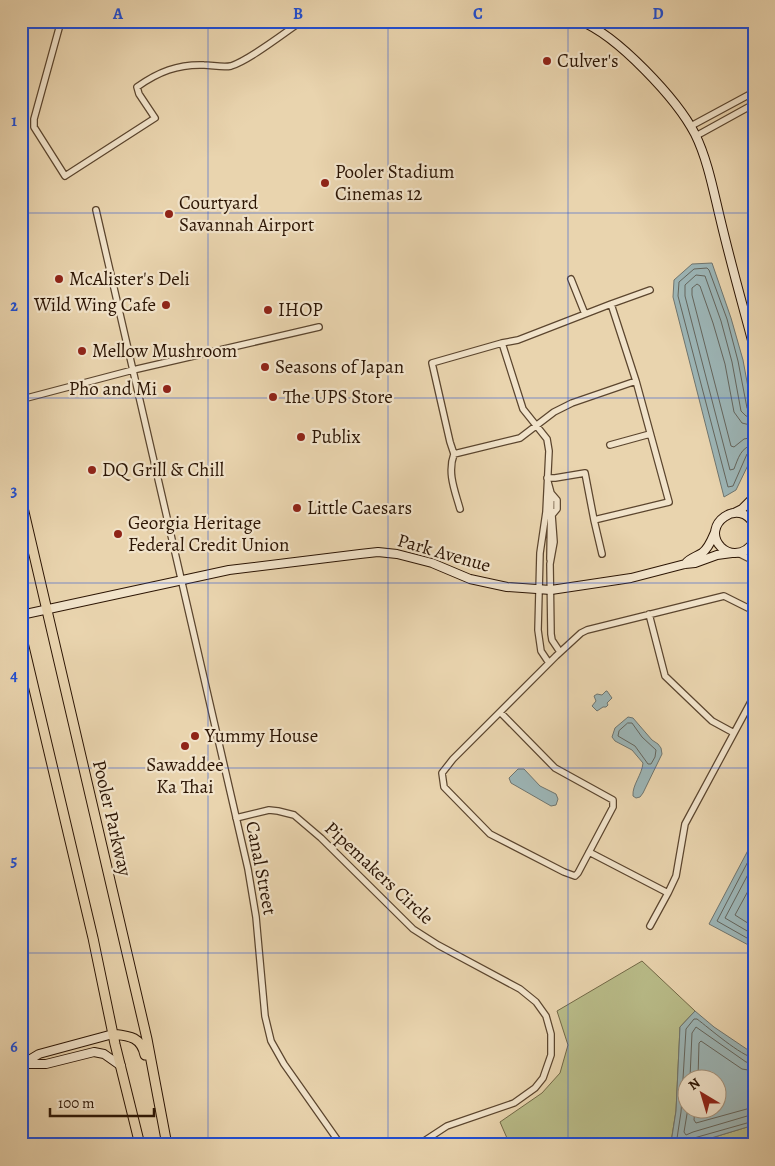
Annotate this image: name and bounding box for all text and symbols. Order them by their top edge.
text: A [112,3,124,25]
text: B [293,3,303,25]
text: C [473,3,483,25]
text: D [652,3,664,25]
place label: Culver's [557,48,619,74]
marker: Culver's [541,55,553,67]
text: 1 [11,110,17,132]
place label: Pooler Stadium Cinemas 12 [335,159,455,207]
marker: Pooler Stadium Cinemas 12 [319,177,331,189]
place label: Courtyard Savannah Airport [179,190,314,238]
marker: Courtyard Savannah Airport [163,208,175,220]
place label: McAlister's Deli [69,266,190,292]
marker: McAlister's Deli [53,273,65,285]
place label: Wild Wing Cafe [33,292,156,318]
text: 2 [10,295,18,317]
place label: IHOP [278,297,323,323]
marker: Wild Wing Cafe [160,299,172,311]
marker: IHOP [262,304,274,316]
place label: Mellow Mushroom [92,338,238,364]
marker: Mellow Mushroom [76,345,88,357]
place label: Seasons of Japan [275,354,404,380]
marker: Seasons of Japan [259,361,271,373]
place label: Pho and Mi [69,376,157,402]
marker: Pho and Mi [161,383,173,395]
place label: The UPS Store [283,384,393,410]
marker: The UPS Store [267,391,279,403]
place label: Publix [311,424,360,450]
marker: Publix [295,431,307,443]
place label: DQ Grill & Chill [102,457,224,483]
marker: DQ Grill & Chill [86,464,98,476]
text: 3 [11,480,18,502]
place label: Little Caesars [307,495,412,521]
marker: Little Caesars [291,502,303,514]
place label: Georgia Heritage Federal Credit Union [128,510,289,558]
street label: Park Avenue [394,527,494,579]
marker: Georgia Heritage Federal Credit Union [112,528,124,540]
text: 4 [10,665,18,687]
place label: Yummy House [204,723,318,749]
marker: Yummy House [189,730,201,742]
marker: Sawaddee Ka Thai [179,740,191,752]
place label: Sawaddee Ka Thai [146,752,224,800]
street label: Pooler Parkway [86,757,138,879]
street label: Pipemakers Circle [319,816,439,930]
street label: Canal Street [239,819,283,917]
text: 5 [11,850,18,872]
text: 6 [10,1036,18,1058]
north arrow [678,1068,728,1118]
text: N [684,1074,704,1095]
scale bar [50,1086,154,1118]
text: 100 m [58,1093,95,1113]

